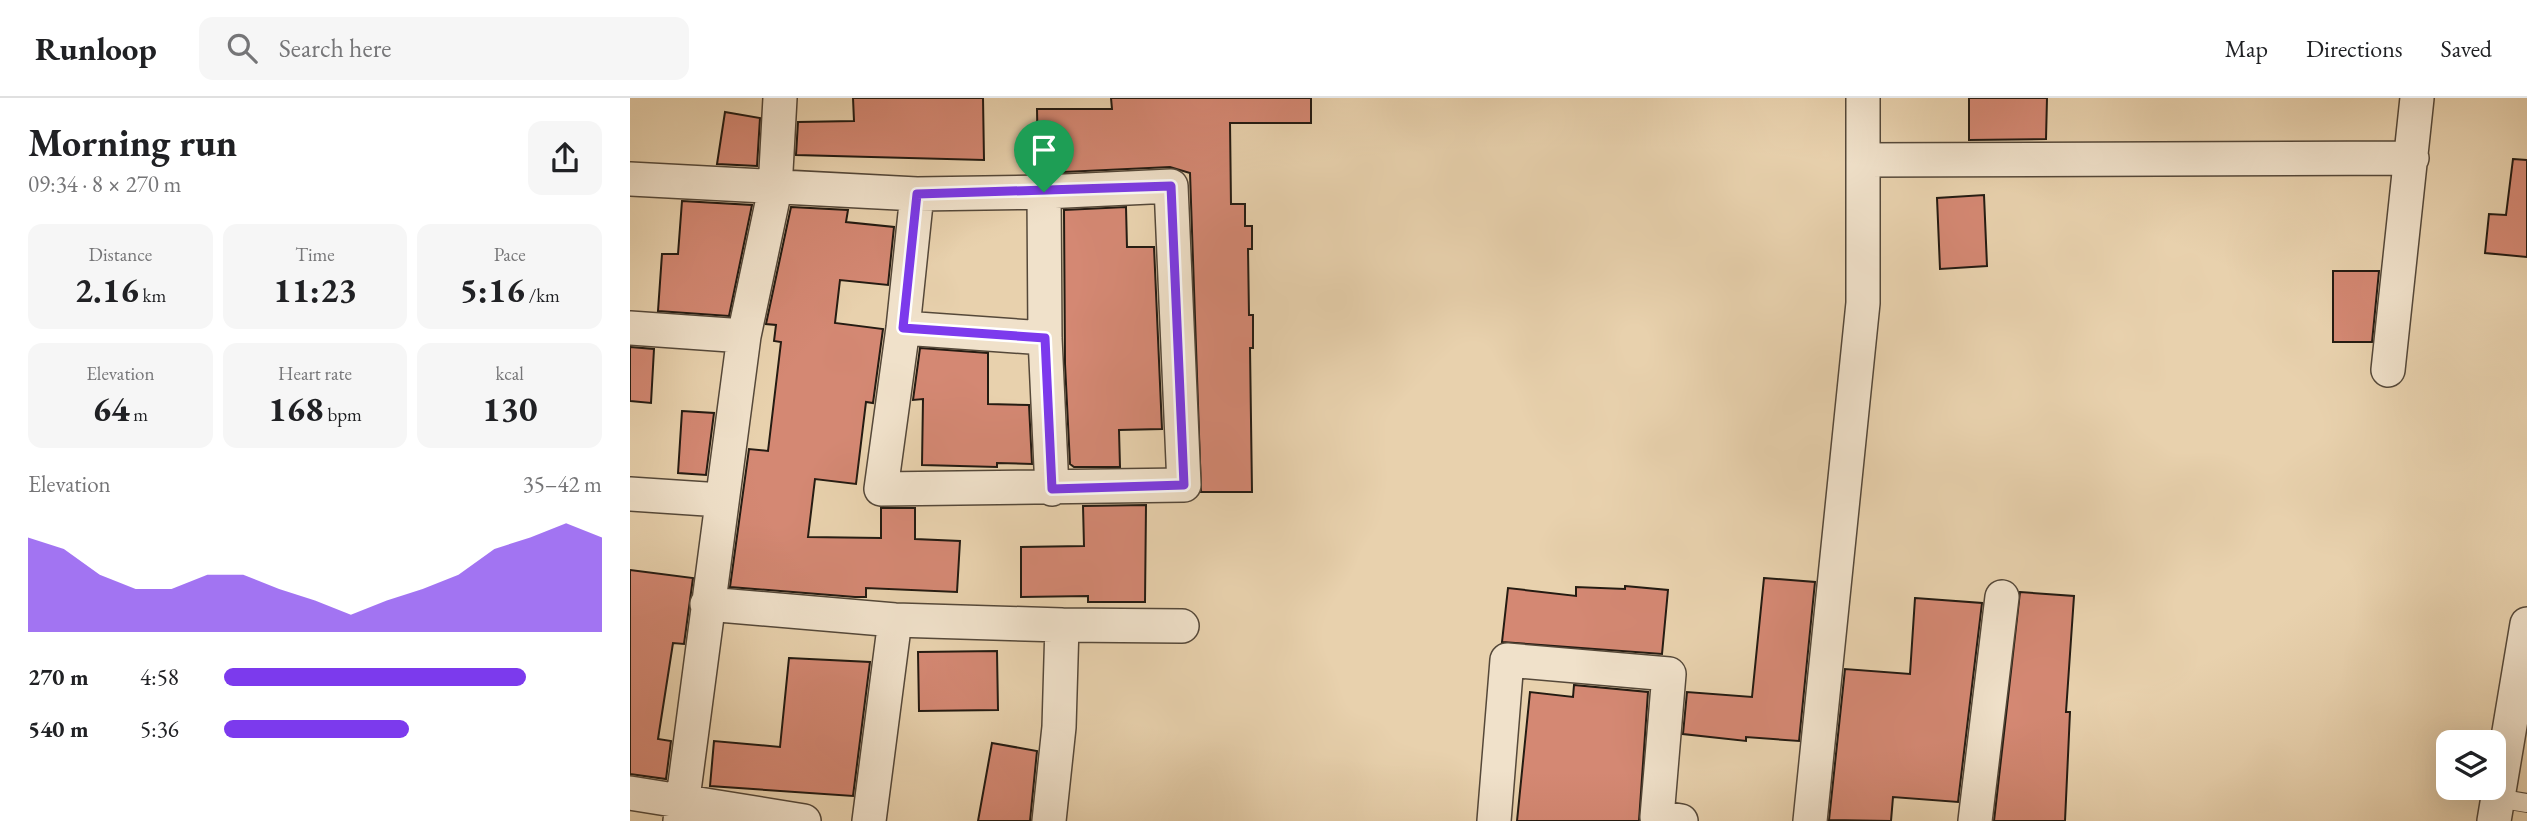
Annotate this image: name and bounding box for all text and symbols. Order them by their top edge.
search box [199,17,689,80]
text: Runloop [35,27,157,70]
icon: search [223,29,261,67]
text: Search here [279,31,391,65]
text: Map [2225,33,2268,64]
text: Directions [2306,33,2403,64]
text: Saved [2441,33,2492,64]
text: Morning run [28,118,237,167]
pin [1014,120,1074,192]
button: share [528,121,602,195]
icon: arrive [1025,131,1063,169]
text: 09:34 · 8 × 270 m [28,169,181,199]
text: Distance [89,242,152,267]
text: Time [295,242,335,267]
text: Pace [494,242,526,267]
text: 2.16 [74,267,139,312]
text: 11:23 [273,267,357,312]
text: 5:16 [459,267,525,312]
text: km [139,283,166,308]
text: /km [525,283,560,308]
text: Elevation [86,361,155,386]
text: Heart rate [278,361,352,386]
text: kcal [495,361,524,386]
text: 64 [93,386,130,431]
text: 168 [268,386,324,431]
text: 130 [482,386,537,431]
text: m [130,402,148,427]
text: bpm [324,402,362,427]
text: Elevation [28,469,111,499]
text: 35–42 m [523,469,602,499]
text: 270 m [28,662,89,692]
text: 4:58 [140,662,179,692]
text: 540 m [28,714,89,744]
text: 5:36 [140,714,179,744]
map controls [2436,730,2506,800]
button: layers [2436,730,2506,800]

